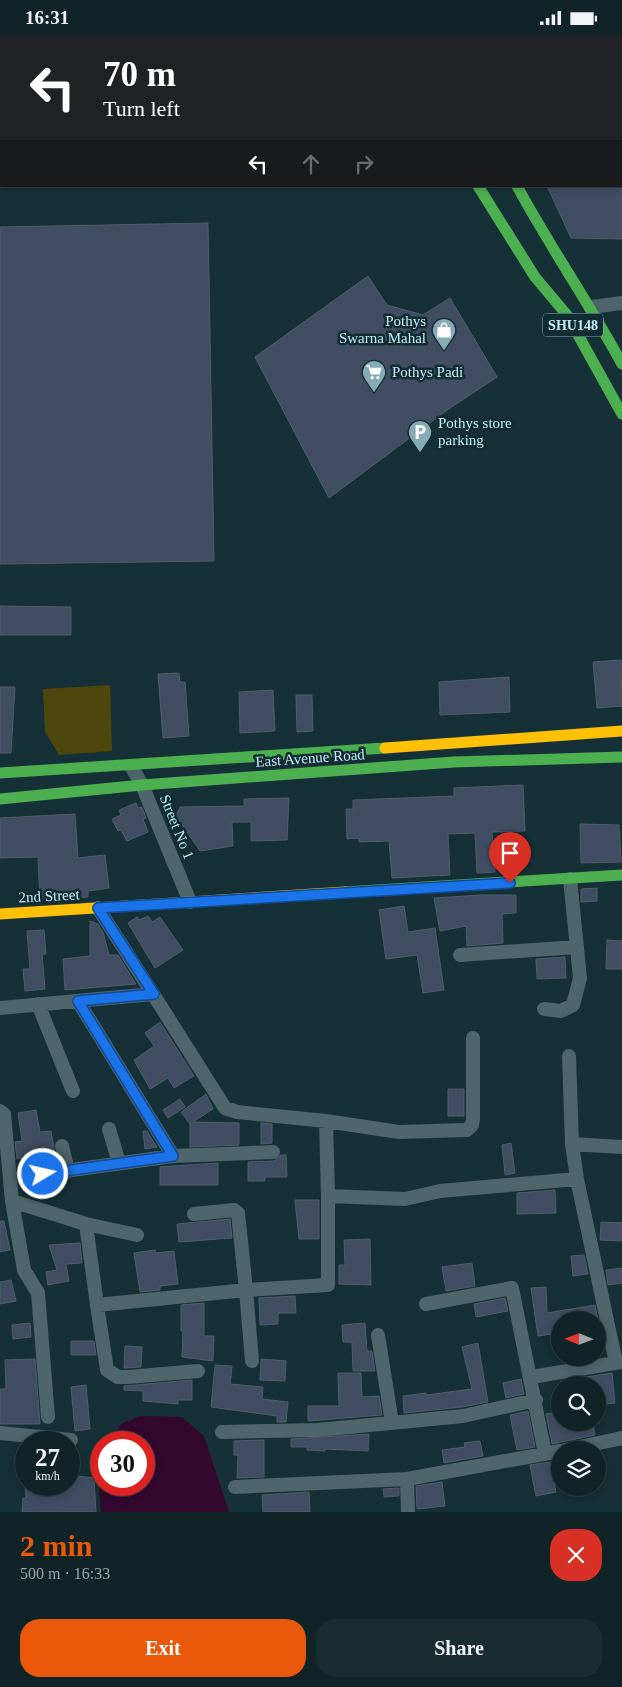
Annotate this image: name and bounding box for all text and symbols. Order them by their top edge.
text: 16:31 [25,7,69,28]
icon: left [20,55,85,120]
text: 70 m [103,55,176,94]
text: Turn left [103,96,180,121]
icon: left [244,150,272,178]
icon: ahead [297,150,325,178]
icon: right [350,150,378,178]
place label: Pothys Swarna Mahal [339,313,426,346]
road number: SHU148 [543,313,603,337]
shop icon: Pothys Swarna Mahal [431,317,457,351]
supermarket icon: Pothys Padi [361,359,387,393]
place label: Pothys Padi [392,364,463,380]
place label: Pothys store parking [438,415,512,448]
parking icon: Pothys store parking [407,419,433,453]
street label: East Avenue Road [255,746,366,770]
street label: Street No 1 [157,792,197,862]
pin [489,832,531,883]
icon: arrive [496,839,524,867]
street label: 2nd Street [18,886,81,906]
position arrow [16,1147,68,1199]
north arrow [551,1311,606,1366]
map controls [551,1311,606,1496]
button: search [551,1376,606,1431]
speed limit sign: 30 [90,1431,155,1496]
button: layers [551,1441,606,1496]
text: 27 [35,1444,60,1471]
text: km/h [35,1469,60,1483]
text: 2 min [20,1529,93,1562]
button: close [550,1529,602,1581]
text: 500 m · 16:33 [20,1565,110,1582]
button: Exit [20,1619,306,1677]
button: Share [316,1619,602,1677]

